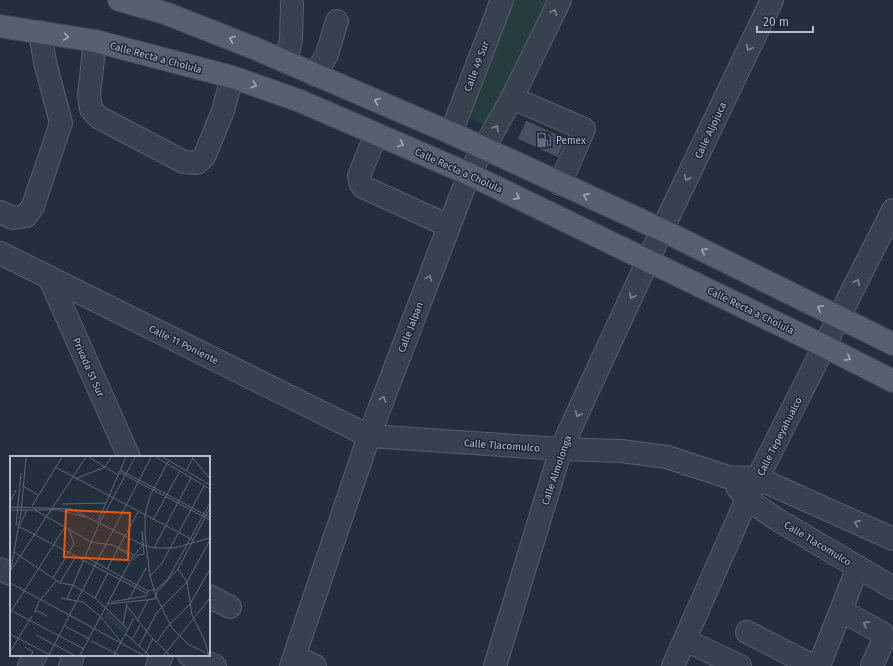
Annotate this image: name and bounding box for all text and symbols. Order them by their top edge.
scale bar [757,8,813,34]
one-way arrow [549,9,557,16]
text: 20 m [763,15,789,29]
one-way arrow [63,32,69,40]
one-way arrow [228,36,236,44]
street label: Calle 49 Sur [462,39,492,93]
street label: Calle Recta a Cholula [108,40,203,76]
one-way arrow [746,44,754,51]
one-way arrow [251,80,258,89]
one-way arrow [373,98,381,106]
street label: Calle Aljojuca [693,100,729,161]
one-way arrow [491,125,498,132]
fuel station icon: Pemex [535,131,553,149]
place label: Pemex [556,135,586,147]
one-way arrow [397,140,404,148]
street label: Calle Recta a Cholula [413,146,504,196]
one-way arrow [684,174,692,181]
one-way arrow [513,192,520,200]
one-way arrow [582,193,590,201]
one-way arrow [700,248,708,256]
one-way arrow [425,274,433,281]
one-way arrow [852,279,860,286]
street label: Calle Recta a Cholula [705,285,796,337]
one-way arrow [629,291,637,299]
street label: Calle Jalpan [396,300,426,354]
one-way arrow [817,305,825,312]
street label: Calle 11 Poniente [147,323,220,367]
street label: Privada 51 Sur [70,336,106,399]
one-way arrow [843,353,851,361]
street label: Calle Tepeyahualco [755,395,805,478]
one-way arrow [378,396,386,403]
one-way arrow [575,409,583,417]
street label: Calle Almolonga [539,434,574,507]
street label: Calle Tlacomulco [463,437,541,455]
inset map [10,456,210,656]
street label: Calle Tlacomulco [782,519,853,569]
one-way arrow [854,520,862,528]
one-way arrow [863,622,870,629]

